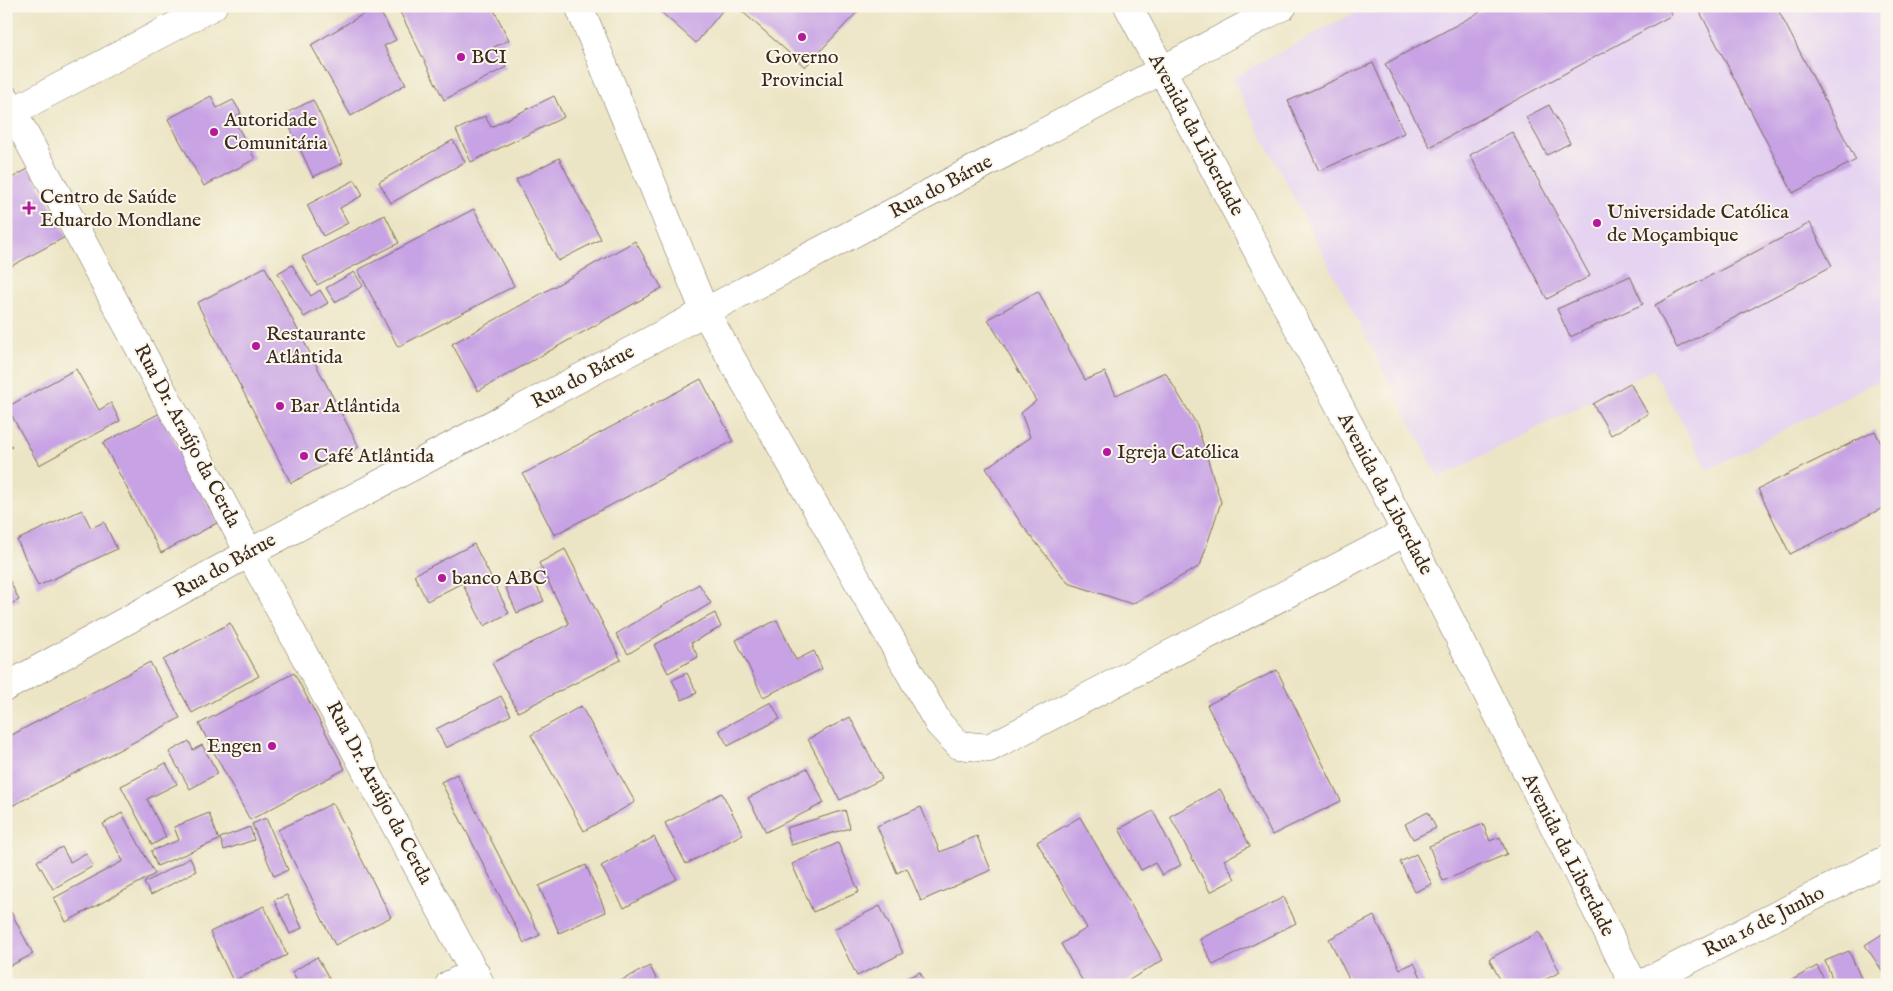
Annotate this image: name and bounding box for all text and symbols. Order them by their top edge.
marker: Governo Provincial [796,31,808,43]
place label: BCI [471,45,508,70]
place label: Governo Provincial [761,45,844,93]
street label: Avenida da Liberdade [1142,49,1249,220]
marker: BCI [455,51,467,63]
place label: Autoridade Comunitária [223,108,328,156]
marker: Autoridade Comunitária [208,126,220,138]
street label: Rua do Bárue [885,149,997,225]
place label: Centro de Saúde Eduardo Mondlane [40,185,201,233]
place label: Universidade Católica de Moçambique [1607,200,1789,248]
marker: Centro de Saúde Eduardo Mondlane [22,201,36,215]
marker: Universidade Católica de Moçambique [1591,217,1603,229]
place label: Restaurante Atlântida [265,322,366,370]
street label: Rua do Bárue [527,339,639,415]
street label: Rua Dr. Araújo da Cerda [128,340,246,532]
marker: Restaurante Atlântida [250,340,262,352]
place label: Bar Atlântida [290,394,400,419]
marker: Bar Atlântida [274,400,286,412]
street label: Avenida da Liberdade [1331,408,1438,579]
place label: Igreja Católica [1117,440,1240,465]
place label: Café Atlântida [314,444,435,469]
marker: Igreja Católica [1101,446,1113,458]
marker: Café Atlântida [298,450,310,462]
street label: Rua do Bárue [169,528,281,604]
place label: banco ABC [452,566,547,591]
marker: banco ABC [436,572,448,584]
street label: Rua Dr. Araújo da Cerda [320,697,438,889]
place label: Engen [207,734,262,759]
marker: Engen [266,740,278,752]
street label: Avenida da Liberdade [1516,768,1620,941]
street label: Rua 16 de Junho [1699,881,1829,963]

